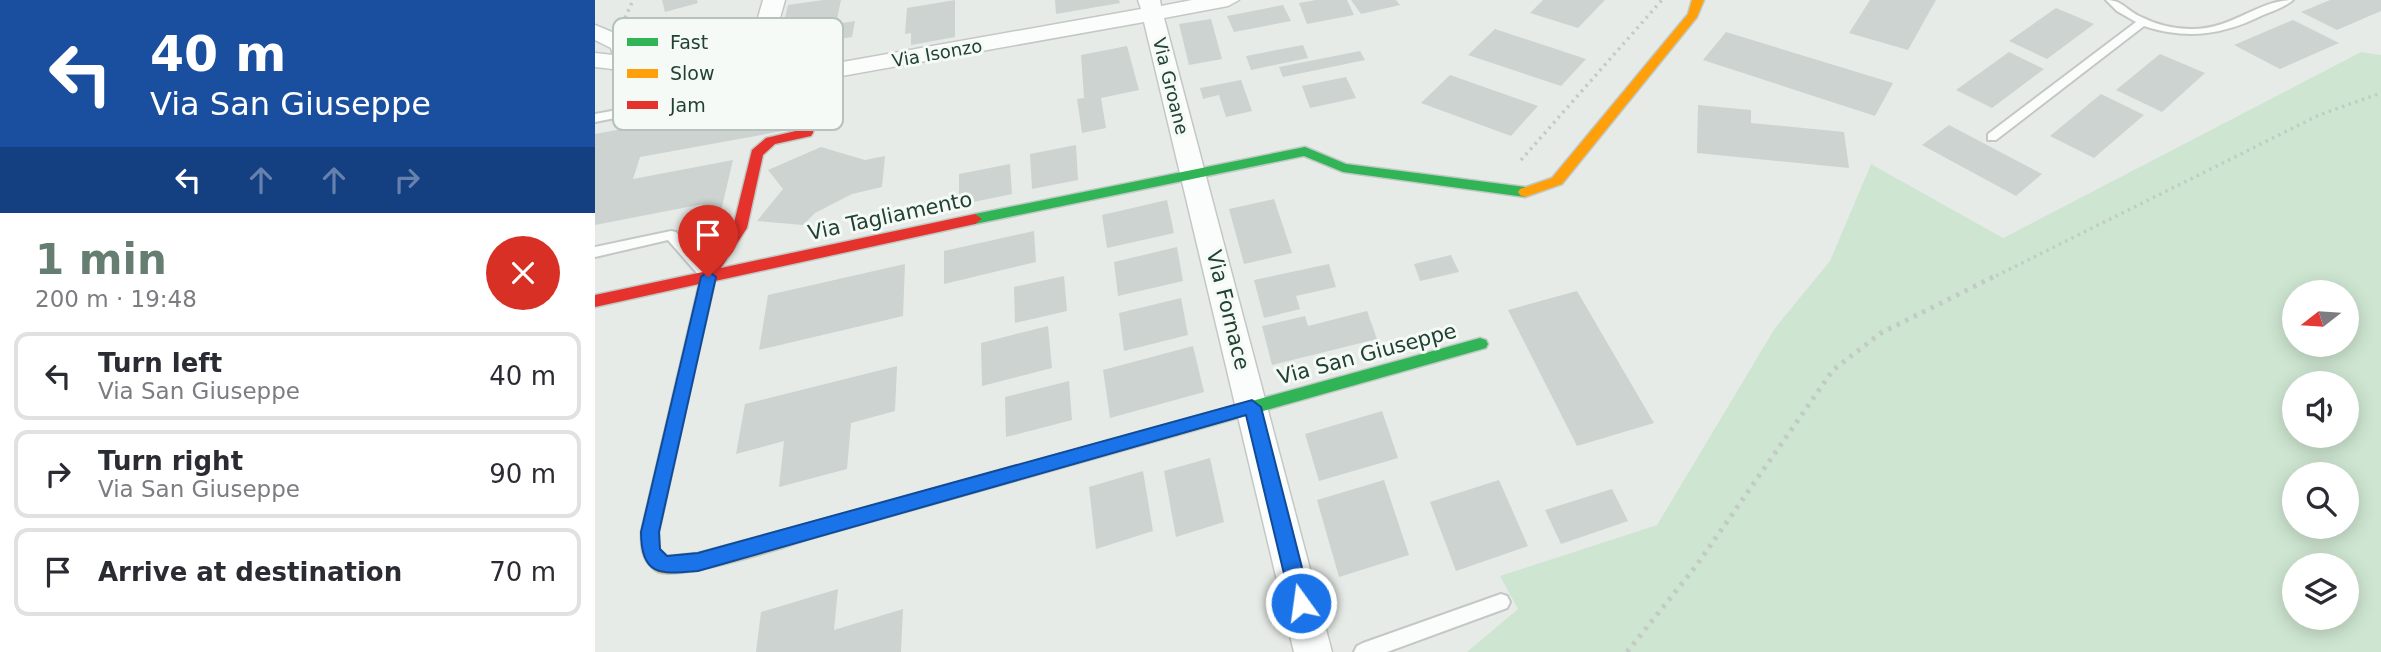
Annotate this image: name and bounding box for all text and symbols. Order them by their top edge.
legend [613,18,843,130]
text: 40 m [150,26,286,83]
icon: left [35,28,126,119]
text: Fast [670,31,708,53]
street label: Via Isonzo [890,35,984,71]
street label: Via Groane [1149,35,1193,137]
text: Slow [670,62,715,84]
text: Via San Giuseppe [150,85,431,123]
text: Jam [669,94,706,116]
icon: left [169,161,207,199]
icon: ahead [242,161,280,199]
icon: ahead [315,161,353,199]
icon: right [388,161,426,199]
street label: Via Tagliamento [806,187,974,245]
pin [678,205,738,277]
icon: arrive [689,216,727,254]
text: 1 min [35,235,167,284]
button: close [486,236,560,310]
street label: Via Fornace [1202,248,1254,372]
north arrow [2282,280,2359,357]
map controls [2282,280,2359,630]
text: 200 m · 19:48 [35,286,197,312]
street label: Via San Giuseppe [1275,319,1459,389]
text: Turn left [98,348,222,378]
icon: left [39,357,77,395]
text: 40 m [489,361,556,391]
button: sound [2282,371,2359,448]
text: Via San Giuseppe [98,378,300,404]
text: Turn right [98,446,243,476]
icon: right [39,455,77,493]
text: 90 m [489,459,556,489]
button: search [2282,462,2359,539]
text: Via San Giuseppe [98,476,300,502]
icon: arrive [39,553,77,591]
button: layers [2282,553,2359,630]
text: Arrive at destination [98,557,402,587]
text: 70 m [489,557,556,587]
position arrow [1264,566,1338,640]

